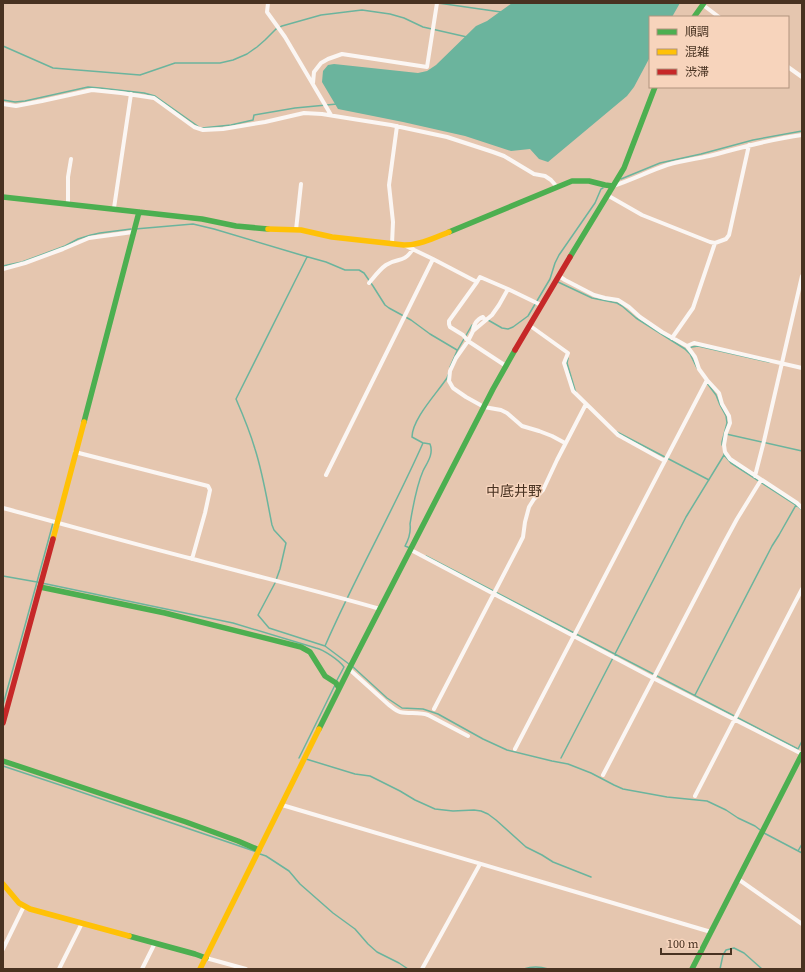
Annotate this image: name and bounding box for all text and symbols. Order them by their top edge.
legend [649,16,789,88]
text: 順調 [685,24,709,40]
text: 混雑 [685,44,709,60]
text: 渋滞 [685,64,709,80]
district label: 中底井野 [486,481,542,501]
scale bar [661,930,731,956]
text: 100 m [667,936,699,952]

